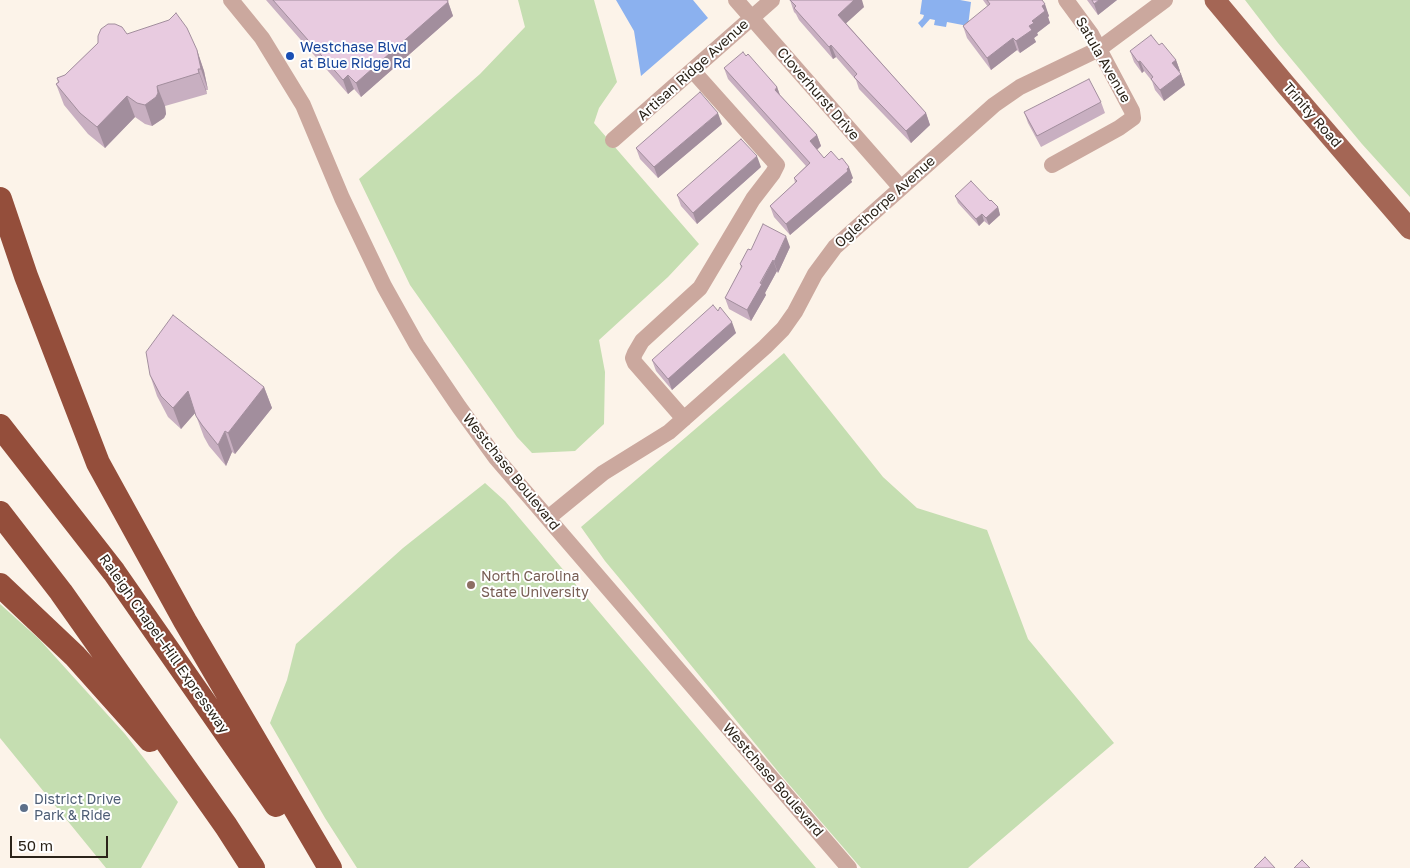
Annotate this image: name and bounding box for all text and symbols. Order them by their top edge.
street label: Satula Avenue [1072,14,1134,106]
street label: Artisan Ridge Avenue [634,16,752,124]
place label: Westchase Blvd at Blue Ridge Rd [300,40,411,72]
street label: Cloverhurst Drive [773,44,863,144]
marker: Westchase Blvd at Blue Ridge Rd [284,50,296,62]
street label: Trinity Road [1279,79,1345,151]
street label: Oglethorpe Avenue [831,153,939,251]
street label: Westchase Boulevard [459,410,563,534]
street label: Raleigh Chapel–Hill Expressway [96,551,232,737]
place label: North Carolina State University [481,569,589,602]
marker: North Carolina State University [465,579,477,591]
street label: Westchase Boulevard [719,720,827,840]
place label: District Drive Park & Ride [34,792,121,824]
marker: District Drive Park & Ride [18,802,30,814]
scale bar [12,826,110,858]
text: 50 m [18,836,53,854]

